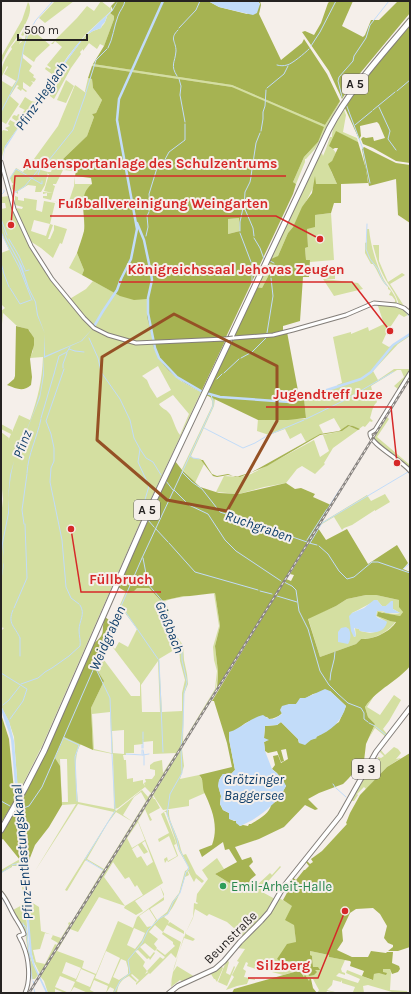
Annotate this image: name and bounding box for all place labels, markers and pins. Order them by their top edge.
callout: Außensportanlage des Schulzentrums [15,150,286,176]
callout: Fußballvereinigung Weingarten [50,190,276,216]
callout: Königreichssaal Jehovas Zeugen [119,256,352,282]
callout: Jugendtreff Juze [266,381,391,407]
callout: Füllbruch [81,566,161,592]
place label: Emil-Arheit-Halle [231,879,333,894]
marker: Emil-Arheit-Halle [218,881,228,891]
callout: Silzberg [248,952,318,978]

